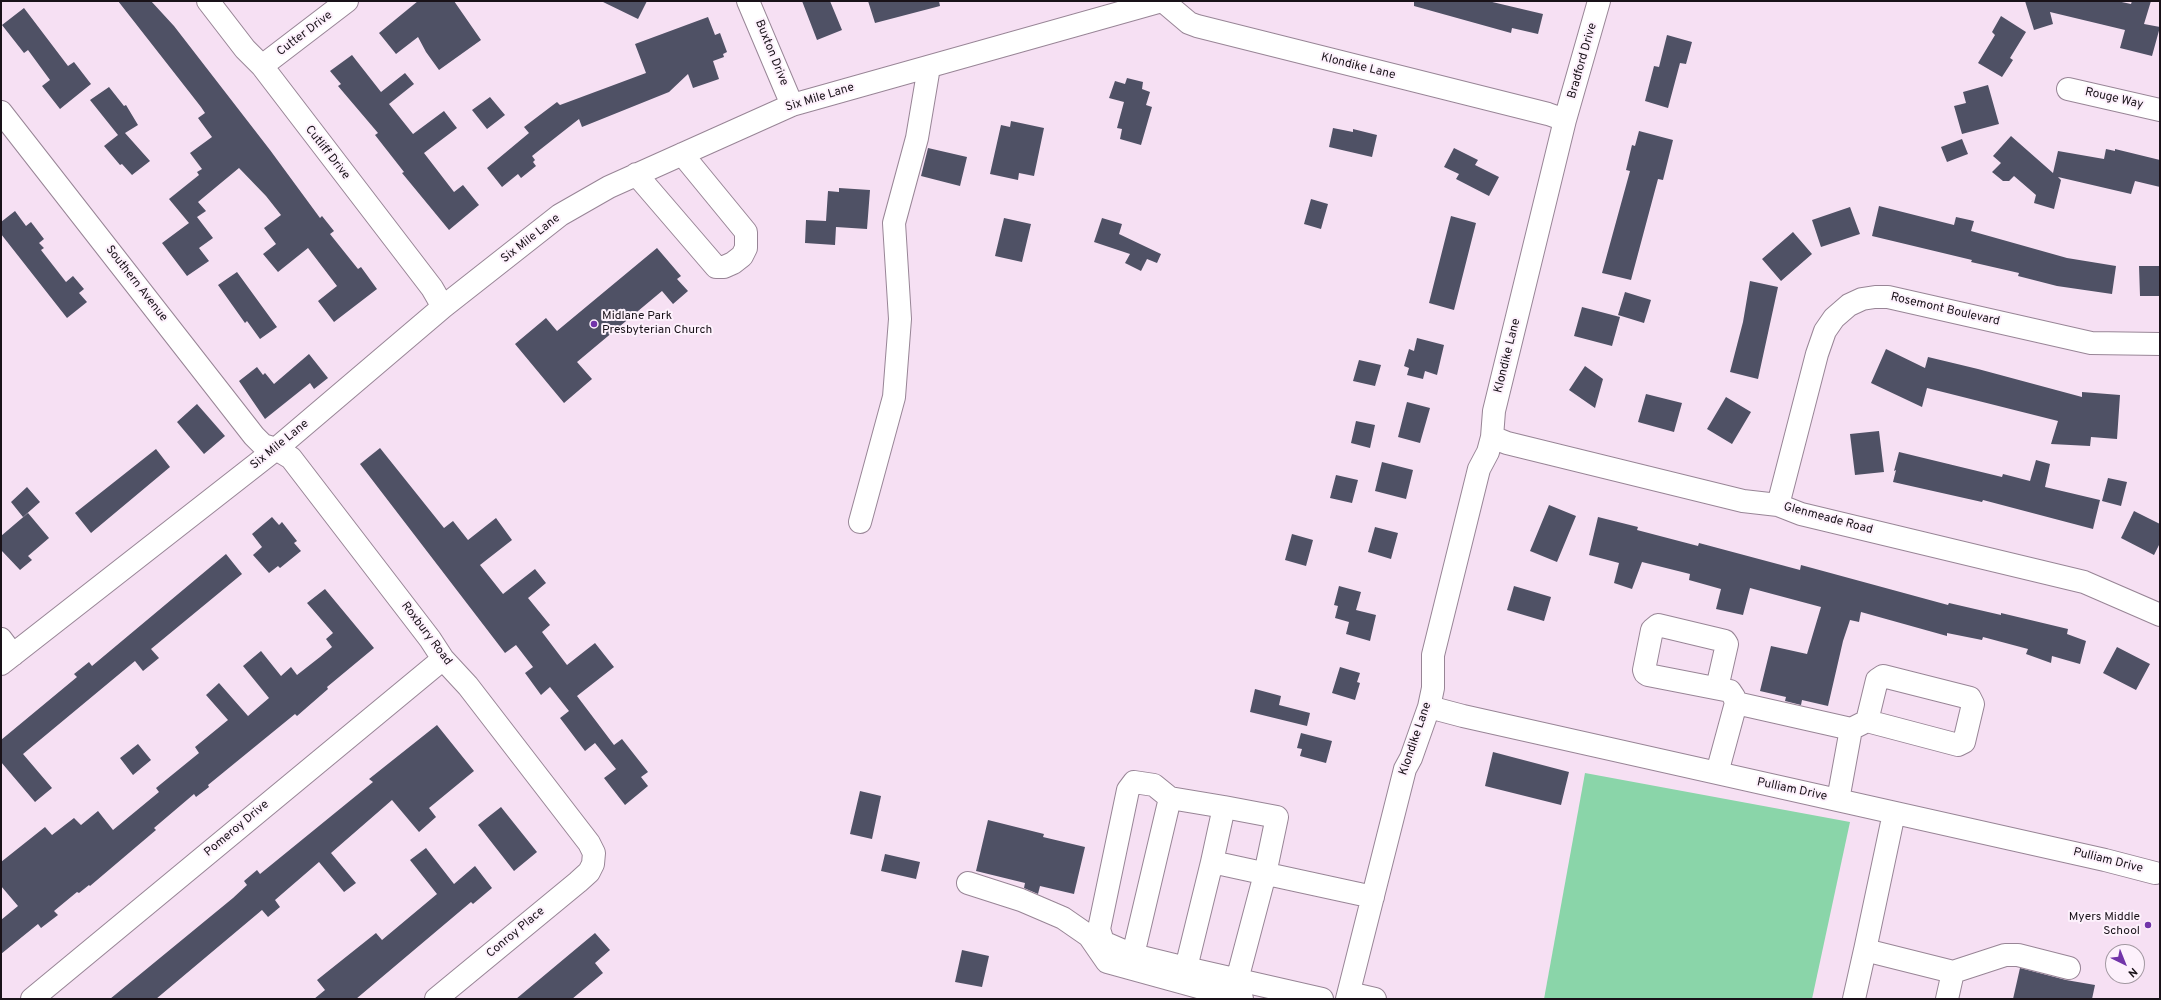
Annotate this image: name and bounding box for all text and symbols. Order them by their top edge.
street label: Cutter Drive [274,8,336,60]
street label: Buxton Drive [751,18,791,88]
street label: Bradford Drive [1565,21,1601,101]
street label: Klondike Lane [1319,51,1397,83]
street label: Six Mile Lane [784,81,856,115]
street label: Rouge Way [2083,85,2145,113]
street label: Cutliff Drive [302,123,352,183]
street label: Six Mile Lane [499,211,563,267]
street label: Southern Avenue [102,243,170,325]
street label: Rosemont Boulevard [1889,290,2001,330]
place label: Midlane Park Presbyterian Church [602,310,712,338]
street label: Klondike Lane [1492,317,1524,395]
marker: Midlane Park Presbyterian Church [589,319,599,329]
street label: Six Mile Lane [248,417,312,473]
street label: Glenmeade Road [1782,500,1874,538]
street label: Roxbury Road [397,599,455,669]
street label: Klondike Lane [1397,701,1435,777]
street label: Pulliam Drive [1756,776,1828,804]
street label: Pomeroy Drive [202,798,272,860]
street label: Pulliam Drive [2072,845,2144,877]
street label: Conroy Place [484,905,548,961]
place label: Myers Middle School [2069,911,2140,939]
marker: Myers Middle School [2143,920,2153,930]
north arrow [2105,944,2145,984]
text: N [2125,964,2140,980]

